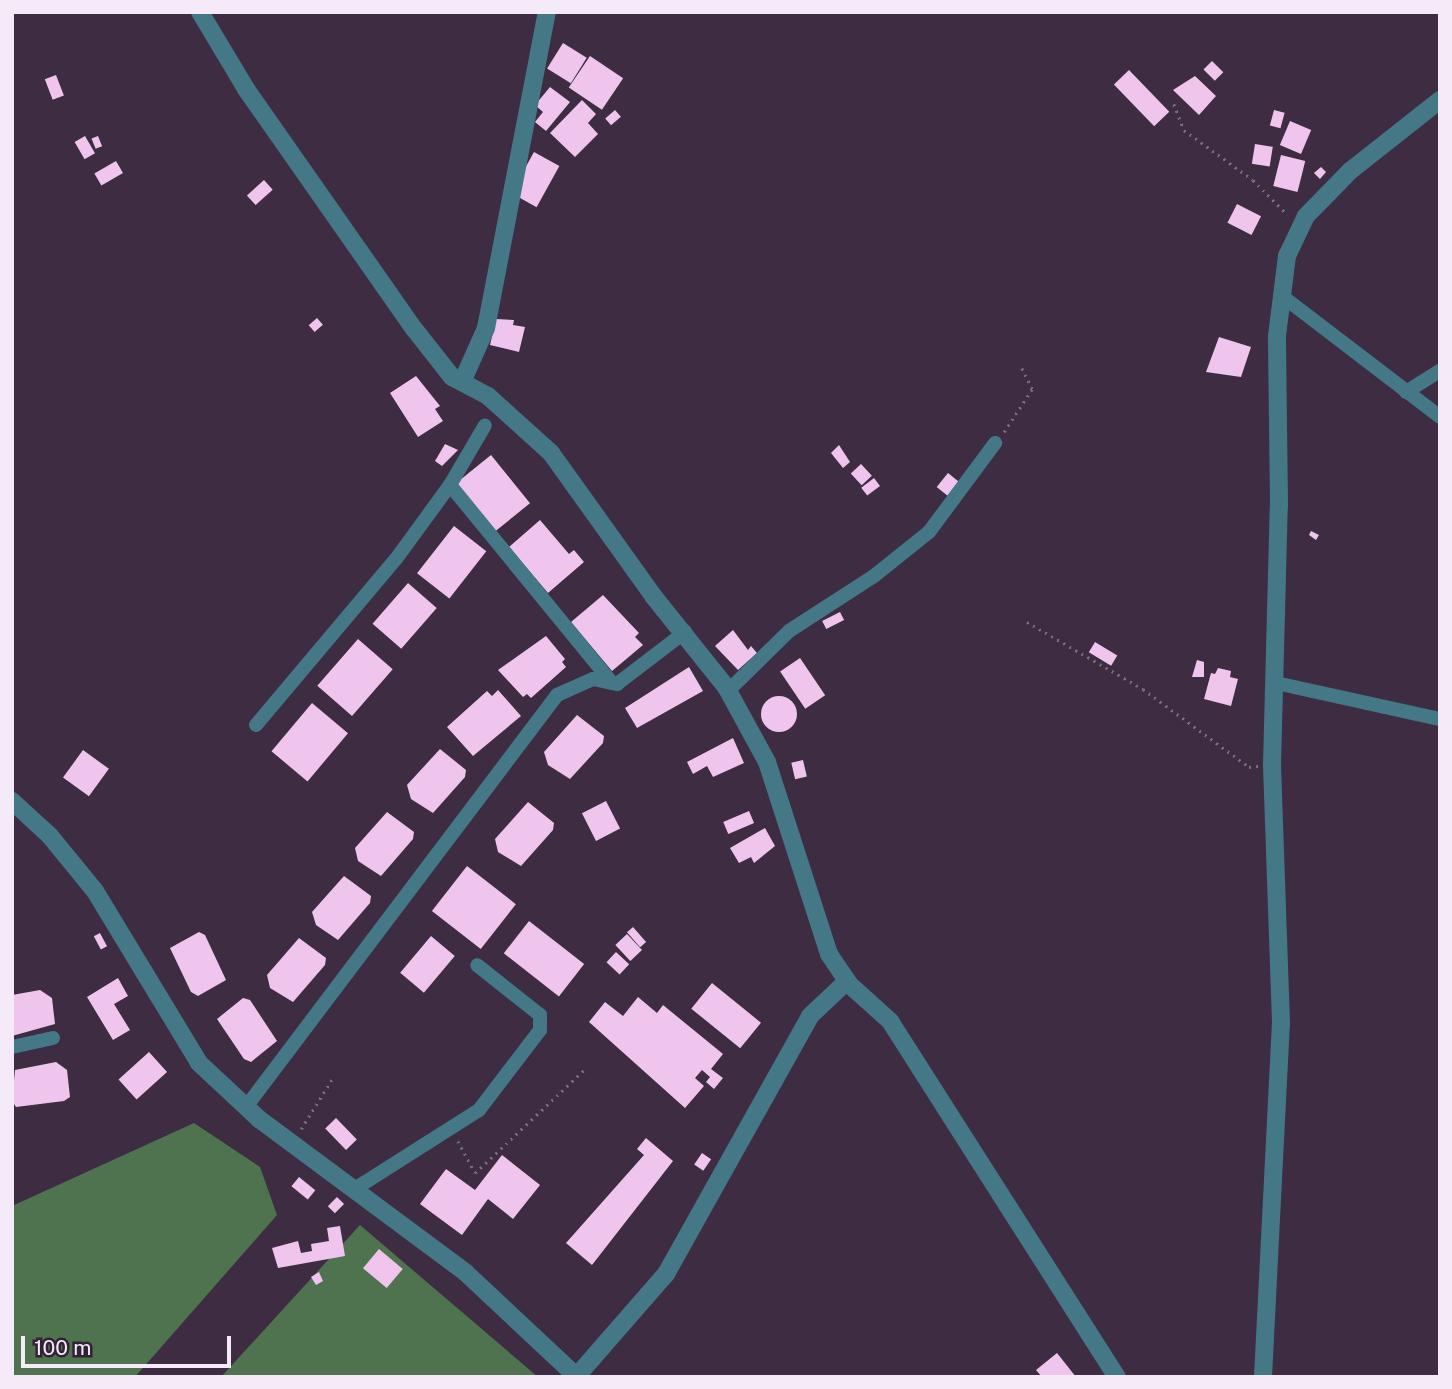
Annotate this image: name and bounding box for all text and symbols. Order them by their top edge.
scale bar [24,1322,234,1366]
text: 100 m [34,1335,91,1360]

